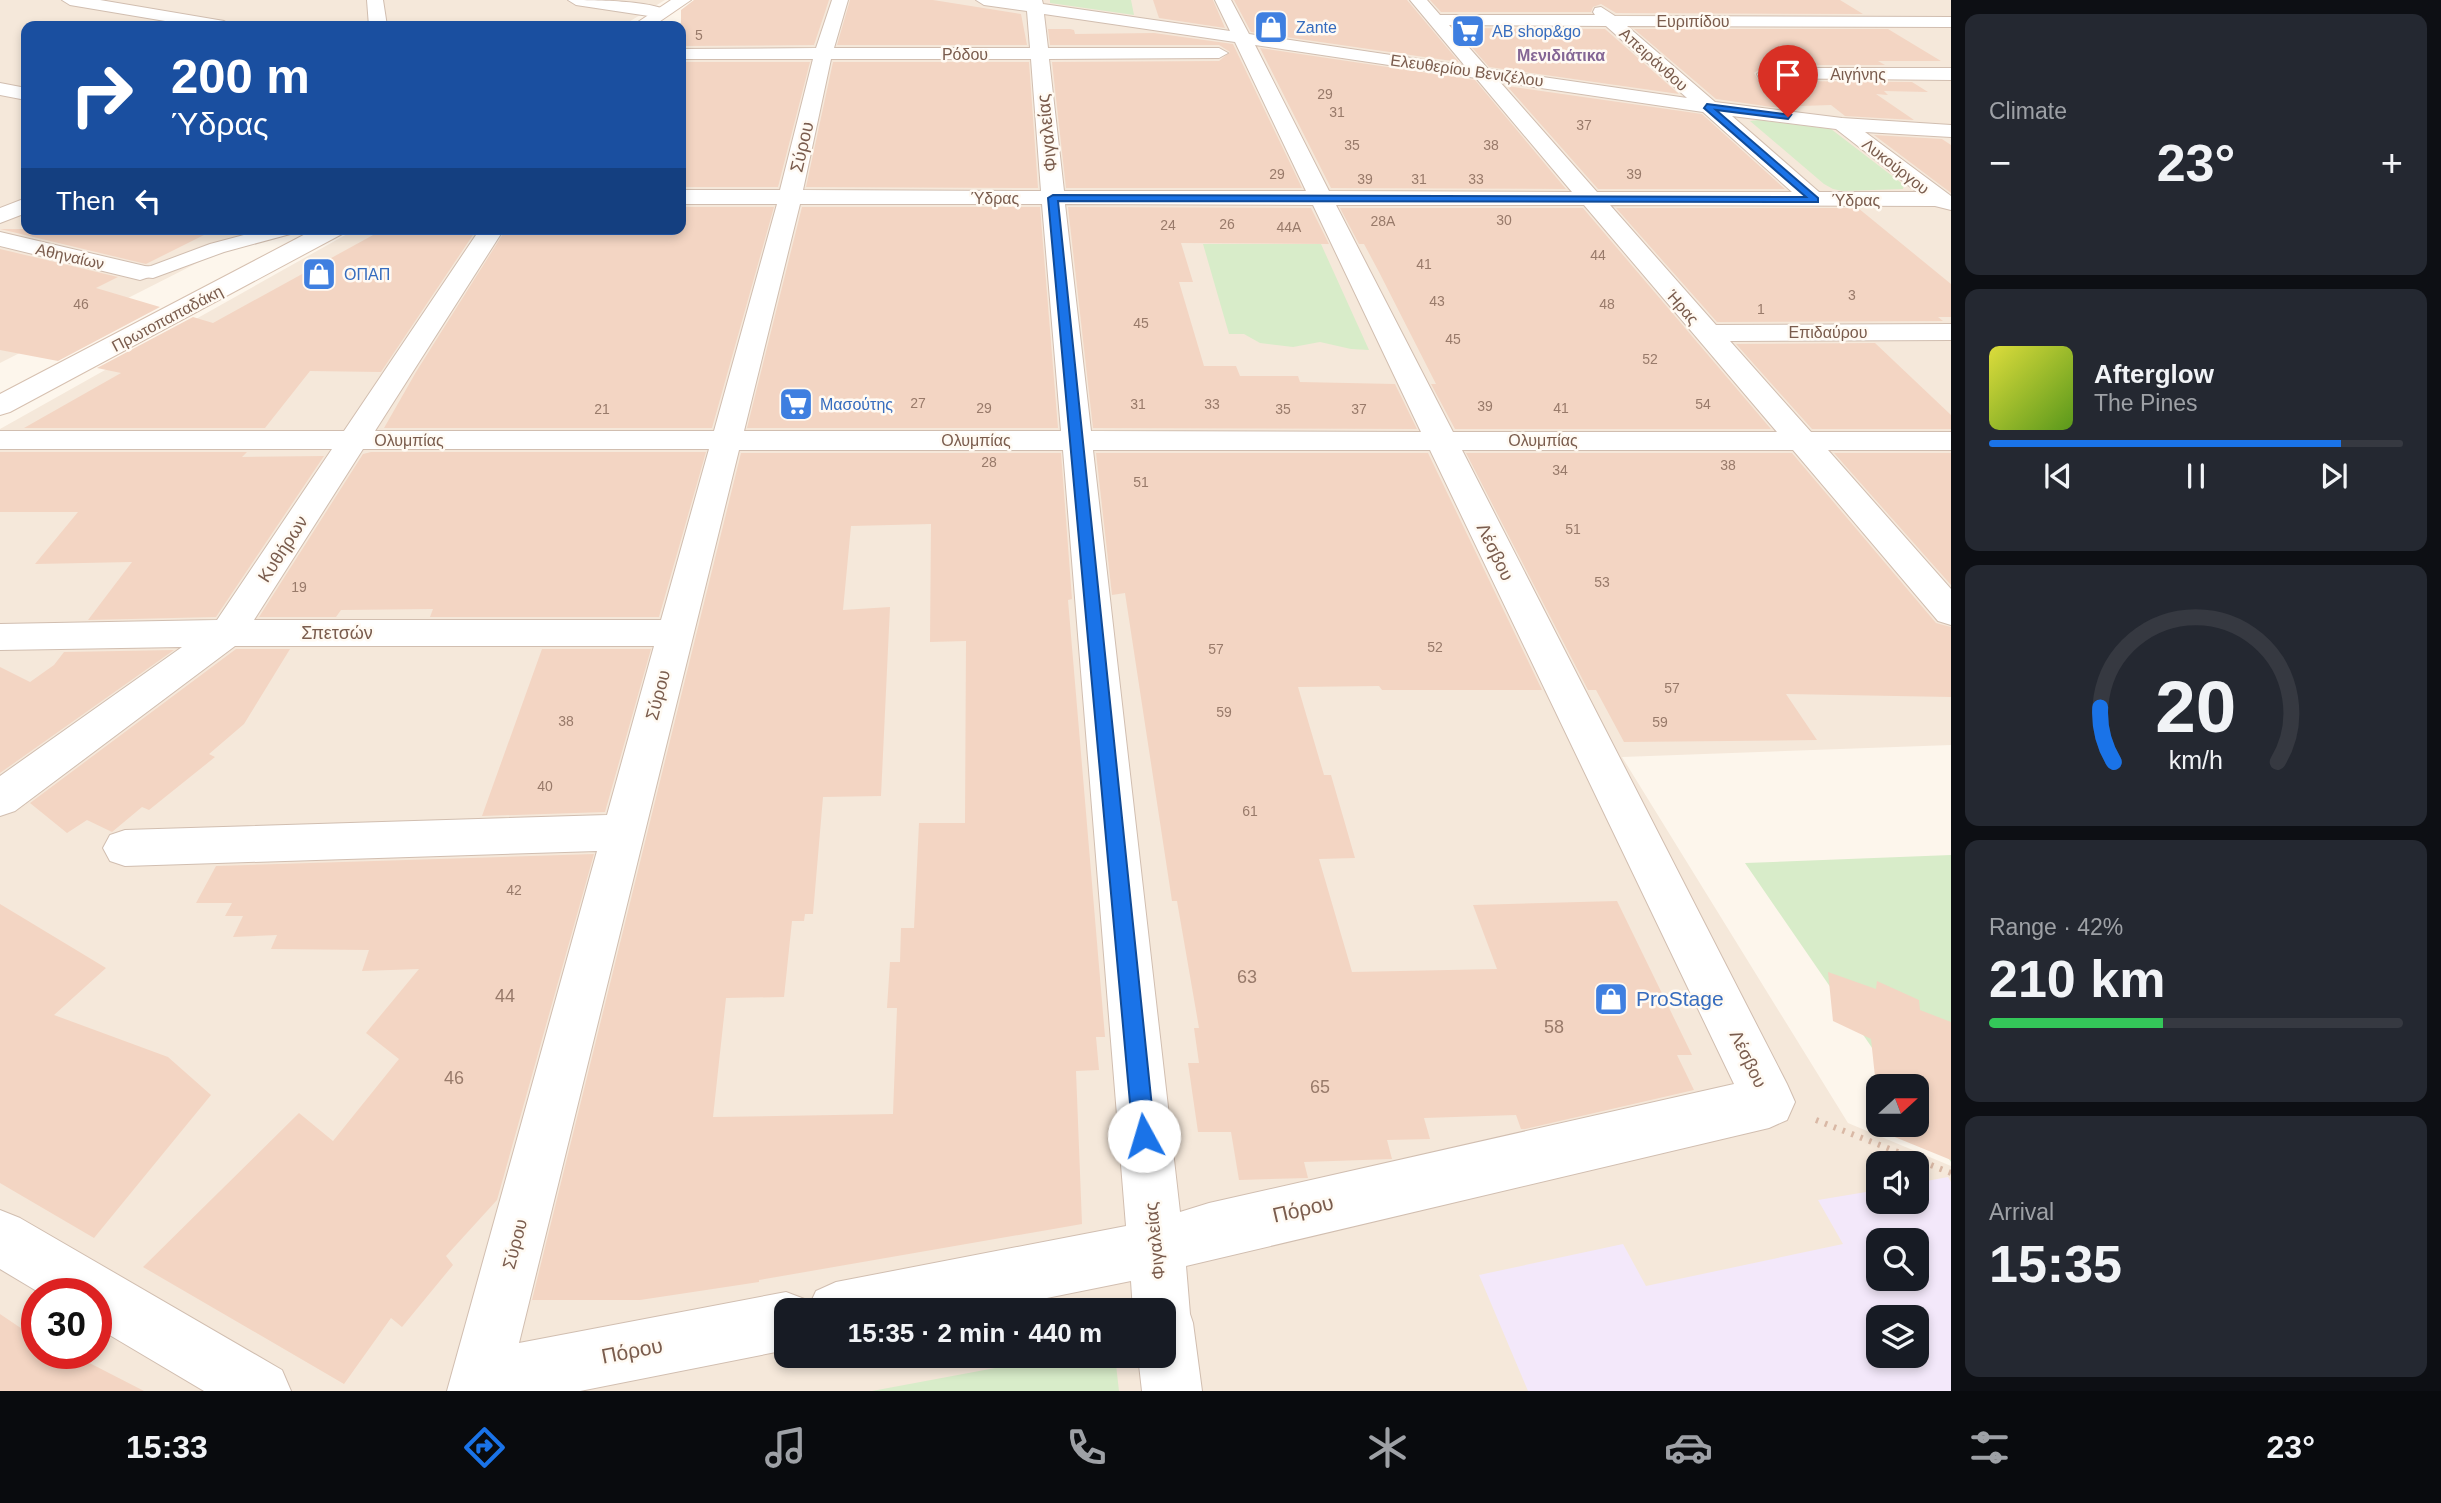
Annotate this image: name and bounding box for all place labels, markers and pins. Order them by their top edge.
shop icon: Zante [1252,8,1290,46]
supermarket icon: AB shop&go [1449,12,1487,50]
place label: Zante [1296,19,1337,36]
place label: AB shop&go [1492,23,1581,40]
pin [1758,45,1818,117]
shop icon: ΟΠΑΠ [300,255,338,293]
place label: ΟΠΑΠ [344,266,390,283]
supermarket icon: Μασούτης [777,385,815,423]
place label: Μασούτης [820,396,893,413]
shop icon: ProStage [1592,980,1630,1018]
place label: ProStage [1636,987,1724,1010]

